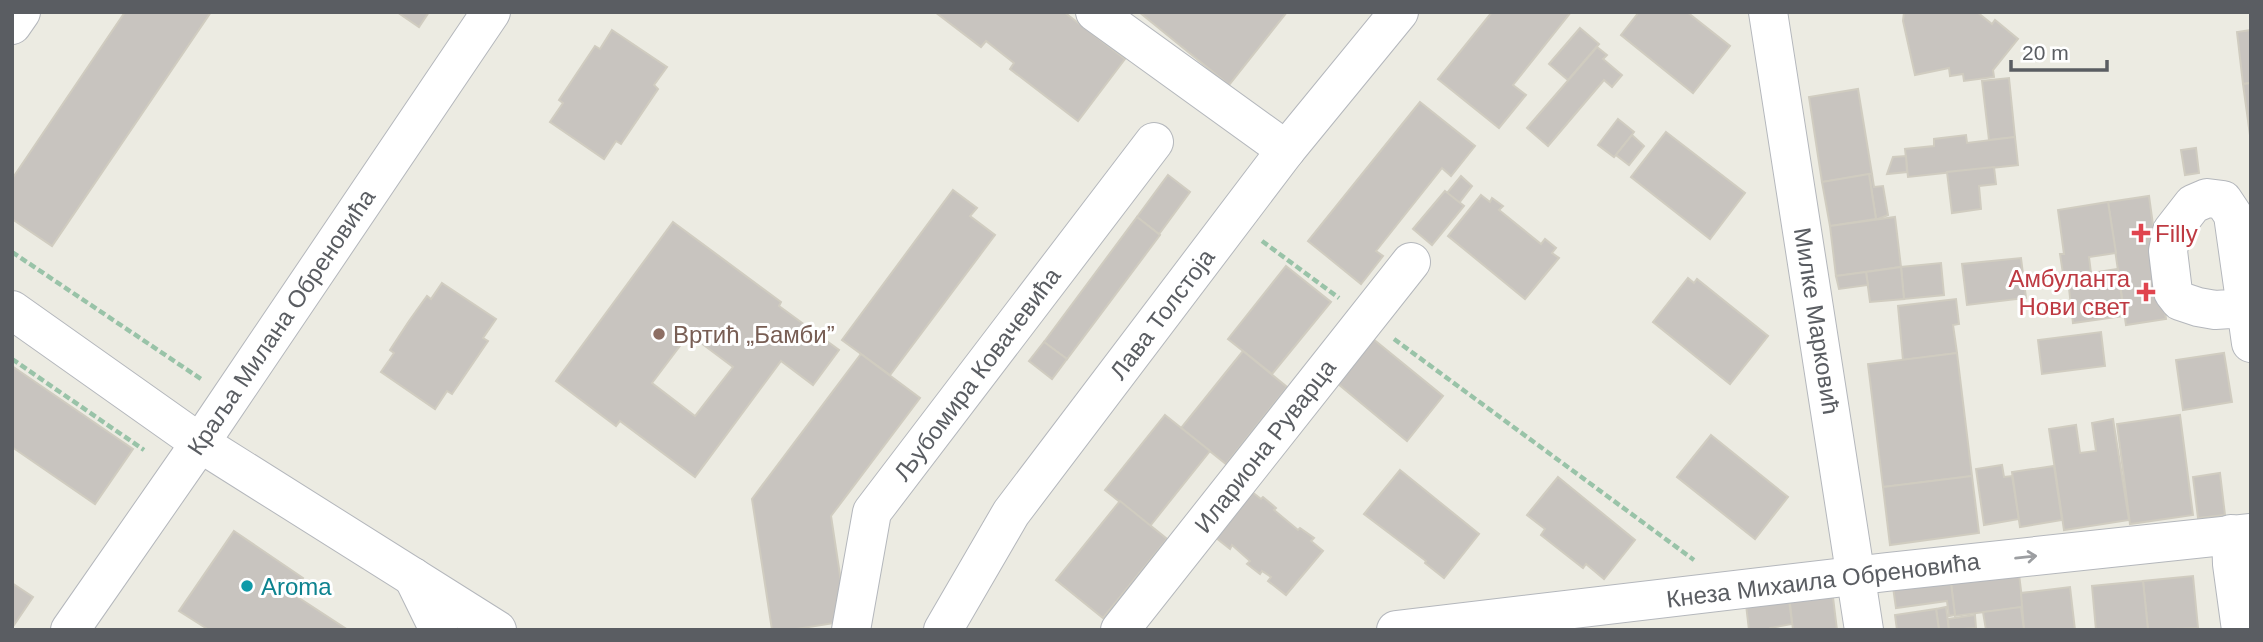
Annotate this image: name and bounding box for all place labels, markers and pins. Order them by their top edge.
place label: Filly [2155,220,2198,247]
marker: Filly [2133,225,2149,241]
place label: Амбуланта Нови свет [2008,265,2131,320]
marker: Амбуланта Нови свет [2136,282,2156,302]
place label: Вртић „Бамби” [673,321,835,348]
marker: Вртић „Бамби” [651,326,667,342]
place label: Aroma [261,573,332,600]
marker: Aroma [239,578,255,594]

